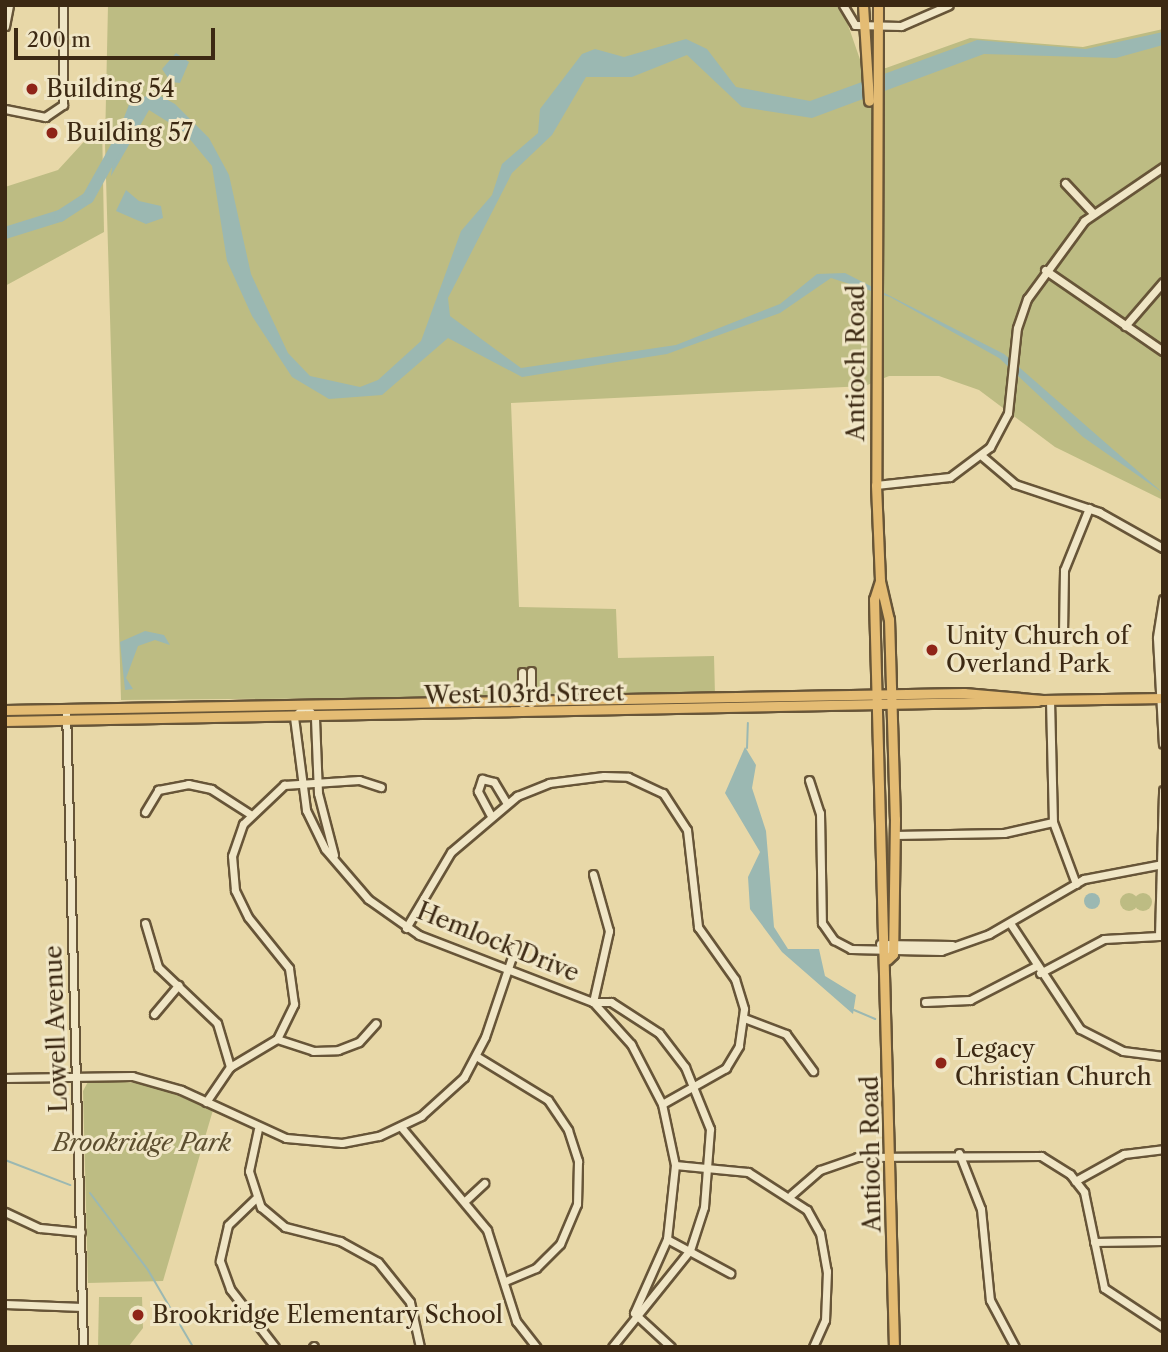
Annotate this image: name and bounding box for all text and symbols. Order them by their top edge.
scale bar [18,14,219,58]
text: 200 m [27,27,91,52]
place label: Building 54 [46,75,175,103]
marker: Building 54 [24,81,40,97]
place label: Building 57 [66,119,193,147]
marker: Building 57 [44,125,60,141]
street label: Antioch Road [842,285,870,441]
place label: Unity Church of Overland Park [946,622,1130,678]
marker: Unity Church of Overland Park [924,642,940,658]
street label: West 103rd Street [424,678,624,710]
street label: Hemlock Drive [412,896,584,988]
street label: Lowell Avenue [39,944,73,1114]
place label: Legacy Christian Church [955,1035,1152,1091]
marker: Legacy Christian Church [933,1055,949,1071]
street label: Antioch Road [855,1075,887,1233]
park label: Brookridge Park [53,1129,231,1157]
place label: Brookridge Elementary School [152,1301,504,1329]
marker: Brookridge Elementary School [130,1307,146,1323]

